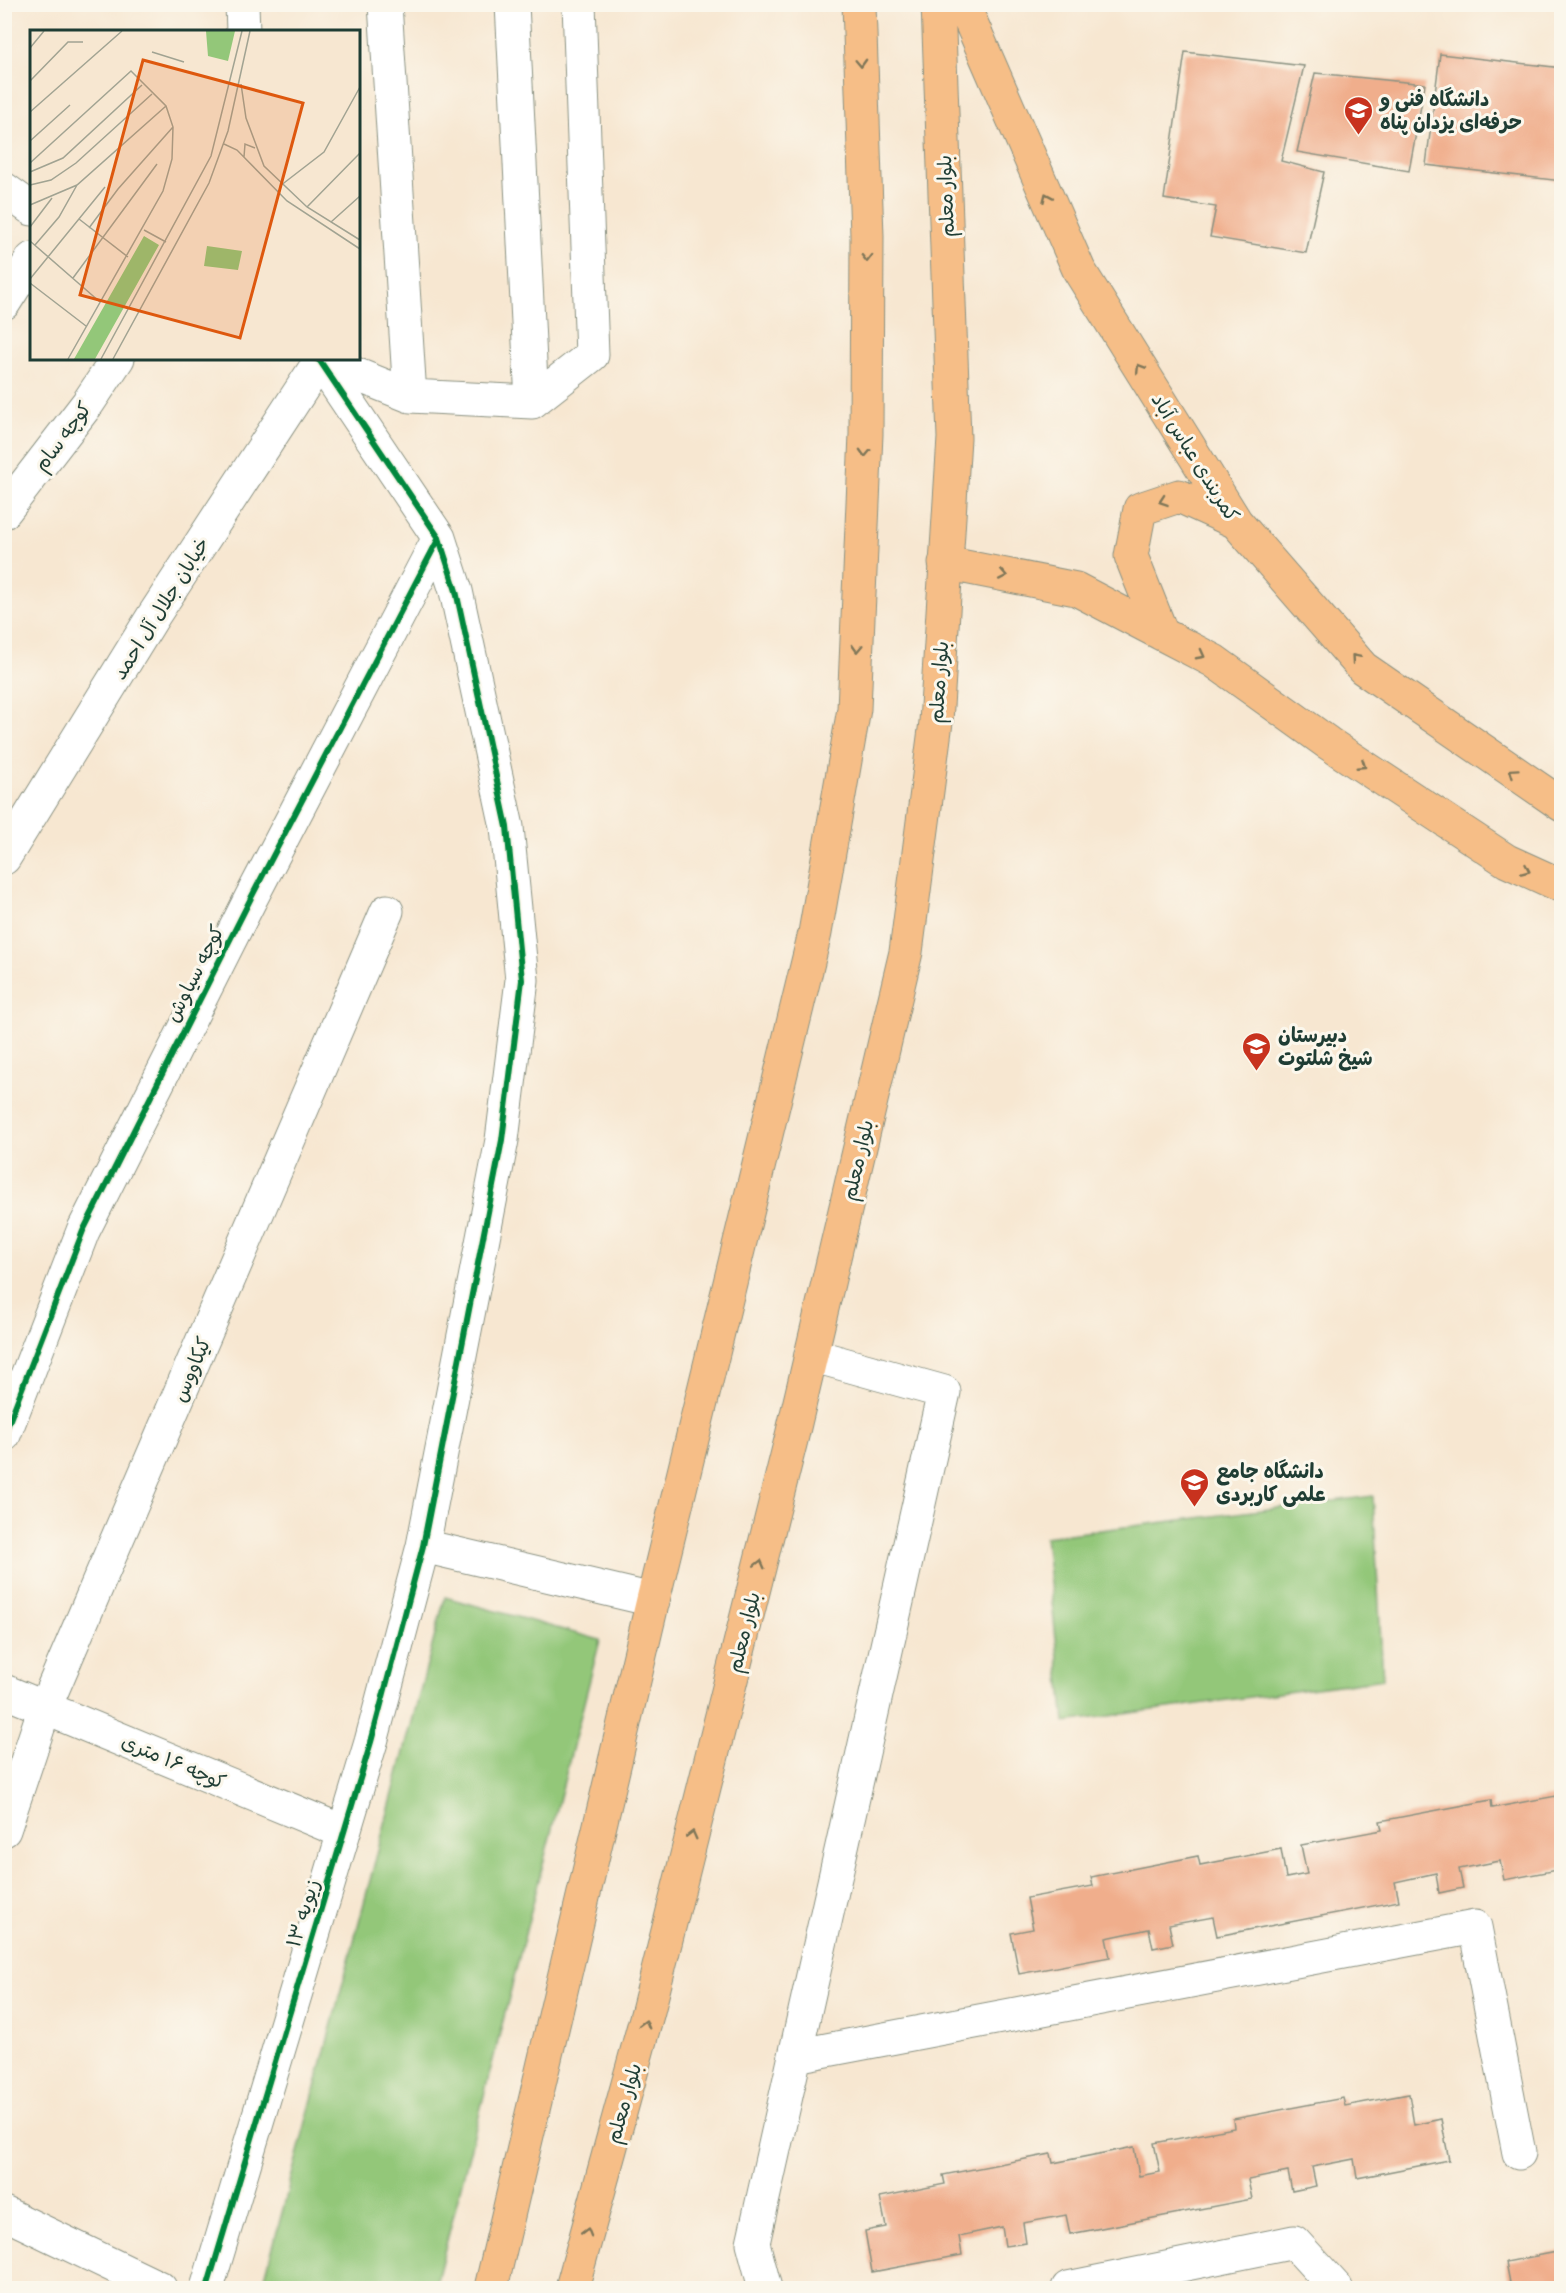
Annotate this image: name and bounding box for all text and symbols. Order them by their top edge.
inset map [30,30,360,360]
one-way arrow [855,58,867,67]
place label: دانشگاه فنی و حرفه‌ای یزدان پناه [1378,86,1522,135]
school or university icon: دانشگاه فنی و حرفه‌ای یزدان پناه [1343,94,1375,136]
street label: بلوار معلم [931,154,962,238]
one-way arrow [1042,192,1054,203]
one-way arrow [861,253,873,262]
one-way arrow [1136,363,1147,374]
street label: کمربندی عباس آباد [1146,388,1246,526]
street label: کوچه سام [28,396,99,478]
one-way arrow [859,448,872,457]
one-way arrow [1158,494,1169,506]
street label: خیابان جلال آل احمد [106,532,214,684]
one-way arrow [998,567,1008,580]
street label: بلوار معلم [923,640,956,724]
one-way arrow [850,643,863,652]
one-way arrow [1195,647,1206,659]
one-way arrow [1351,654,1362,665]
one-way arrow [1355,758,1366,769]
one-way arrow [1509,768,1520,779]
one-way arrow [1519,863,1530,875]
street label: کوچه سیاوش [159,920,230,1026]
place label: دبیرستان شیخ شلتوت [1278,1022,1373,1071]
school or university icon: دبیرستان شیخ شلتوت [1241,1030,1273,1072]
street label: بلوار معلم [836,1117,881,1204]
street label: کیکاووس [166,1333,216,1405]
place label: دانشگاه جامع علمی کاربردی [1216,1458,1326,1507]
school or university icon: دانشگاه جامع علمی کاربردی [1179,1466,1211,1508]
one-way arrow [752,1559,765,1569]
street label: بلوار معلم [721,1589,768,1676]
street label: کوچه ۱۶ متری [118,1728,230,1795]
one-way arrow [685,1830,698,1840]
street label: زیویه ۱۳ [280,1876,324,1950]
one-way arrow [638,2019,650,2030]
street label: بلوار معلم [600,2060,649,2147]
one-way arrow [579,2227,592,2237]

